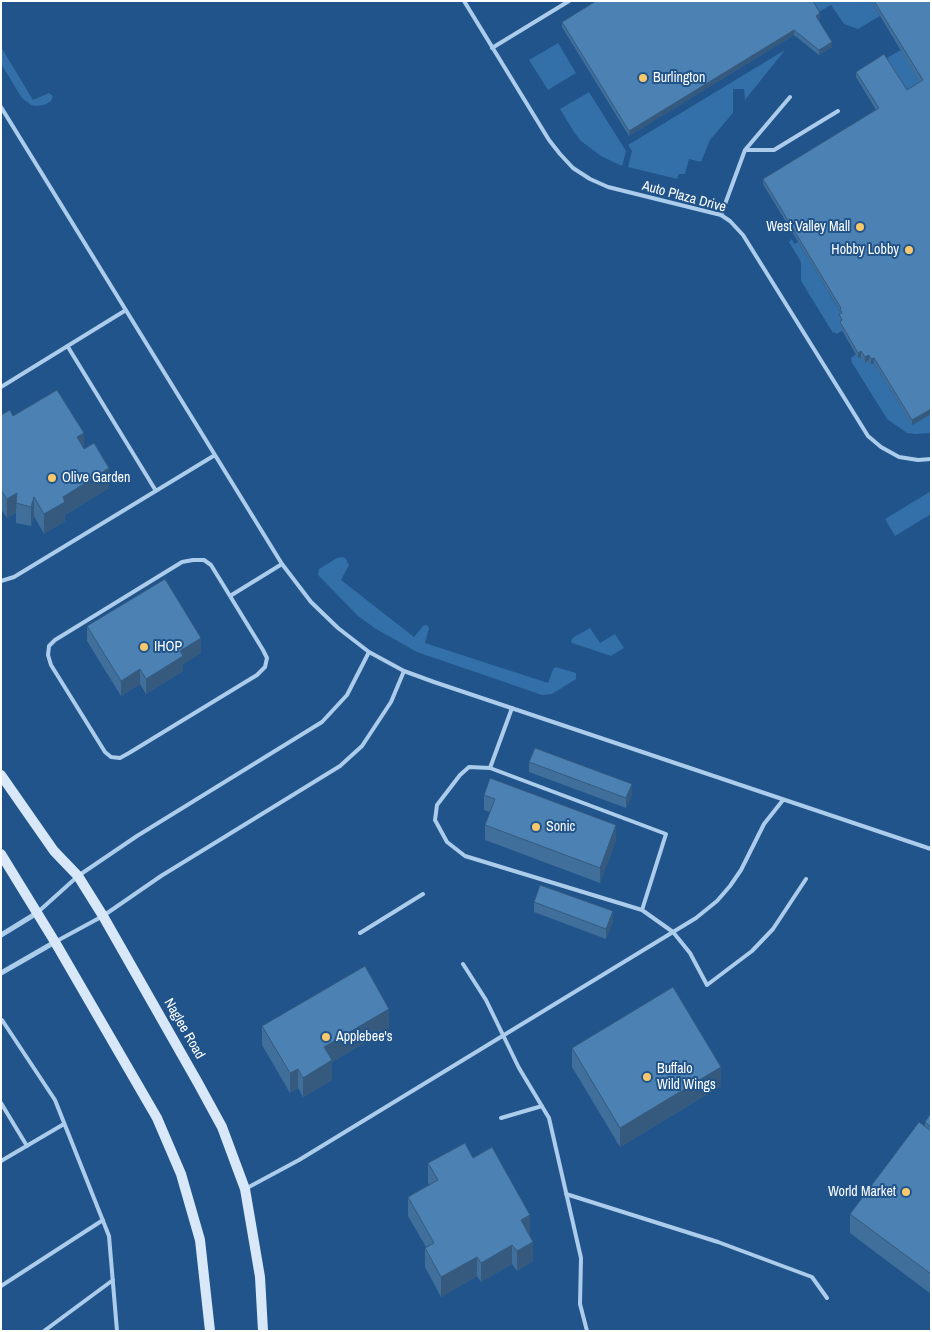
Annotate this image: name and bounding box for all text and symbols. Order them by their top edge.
place label: Burlington [653,70,705,86]
marker: Burlington [637,72,649,84]
street label: Auto Plaza Drive [640,178,728,216]
place label: West Valley Mall [766,219,850,235]
marker: West Valley Mall [854,221,866,233]
place label: Hobby Lobby [831,242,899,258]
marker: Hobby Lobby [903,244,915,256]
place label: Olive Garden [62,470,130,486]
marker: Olive Garden [46,472,58,484]
place label: IHOP [154,639,182,655]
marker: IHOP [138,641,150,653]
place label: Sonic [546,819,575,835]
marker: Sonic [530,821,542,833]
street label: Naglee Road [160,996,208,1062]
place label: Applebee's [336,1029,392,1045]
marker: Applebee's [320,1031,332,1043]
place label: Buffalo Wild Wings [657,1061,716,1094]
marker: Buffalo Wild Wings [641,1071,653,1083]
place label: World Market [828,1184,896,1200]
marker: World Market [900,1186,912,1198]

